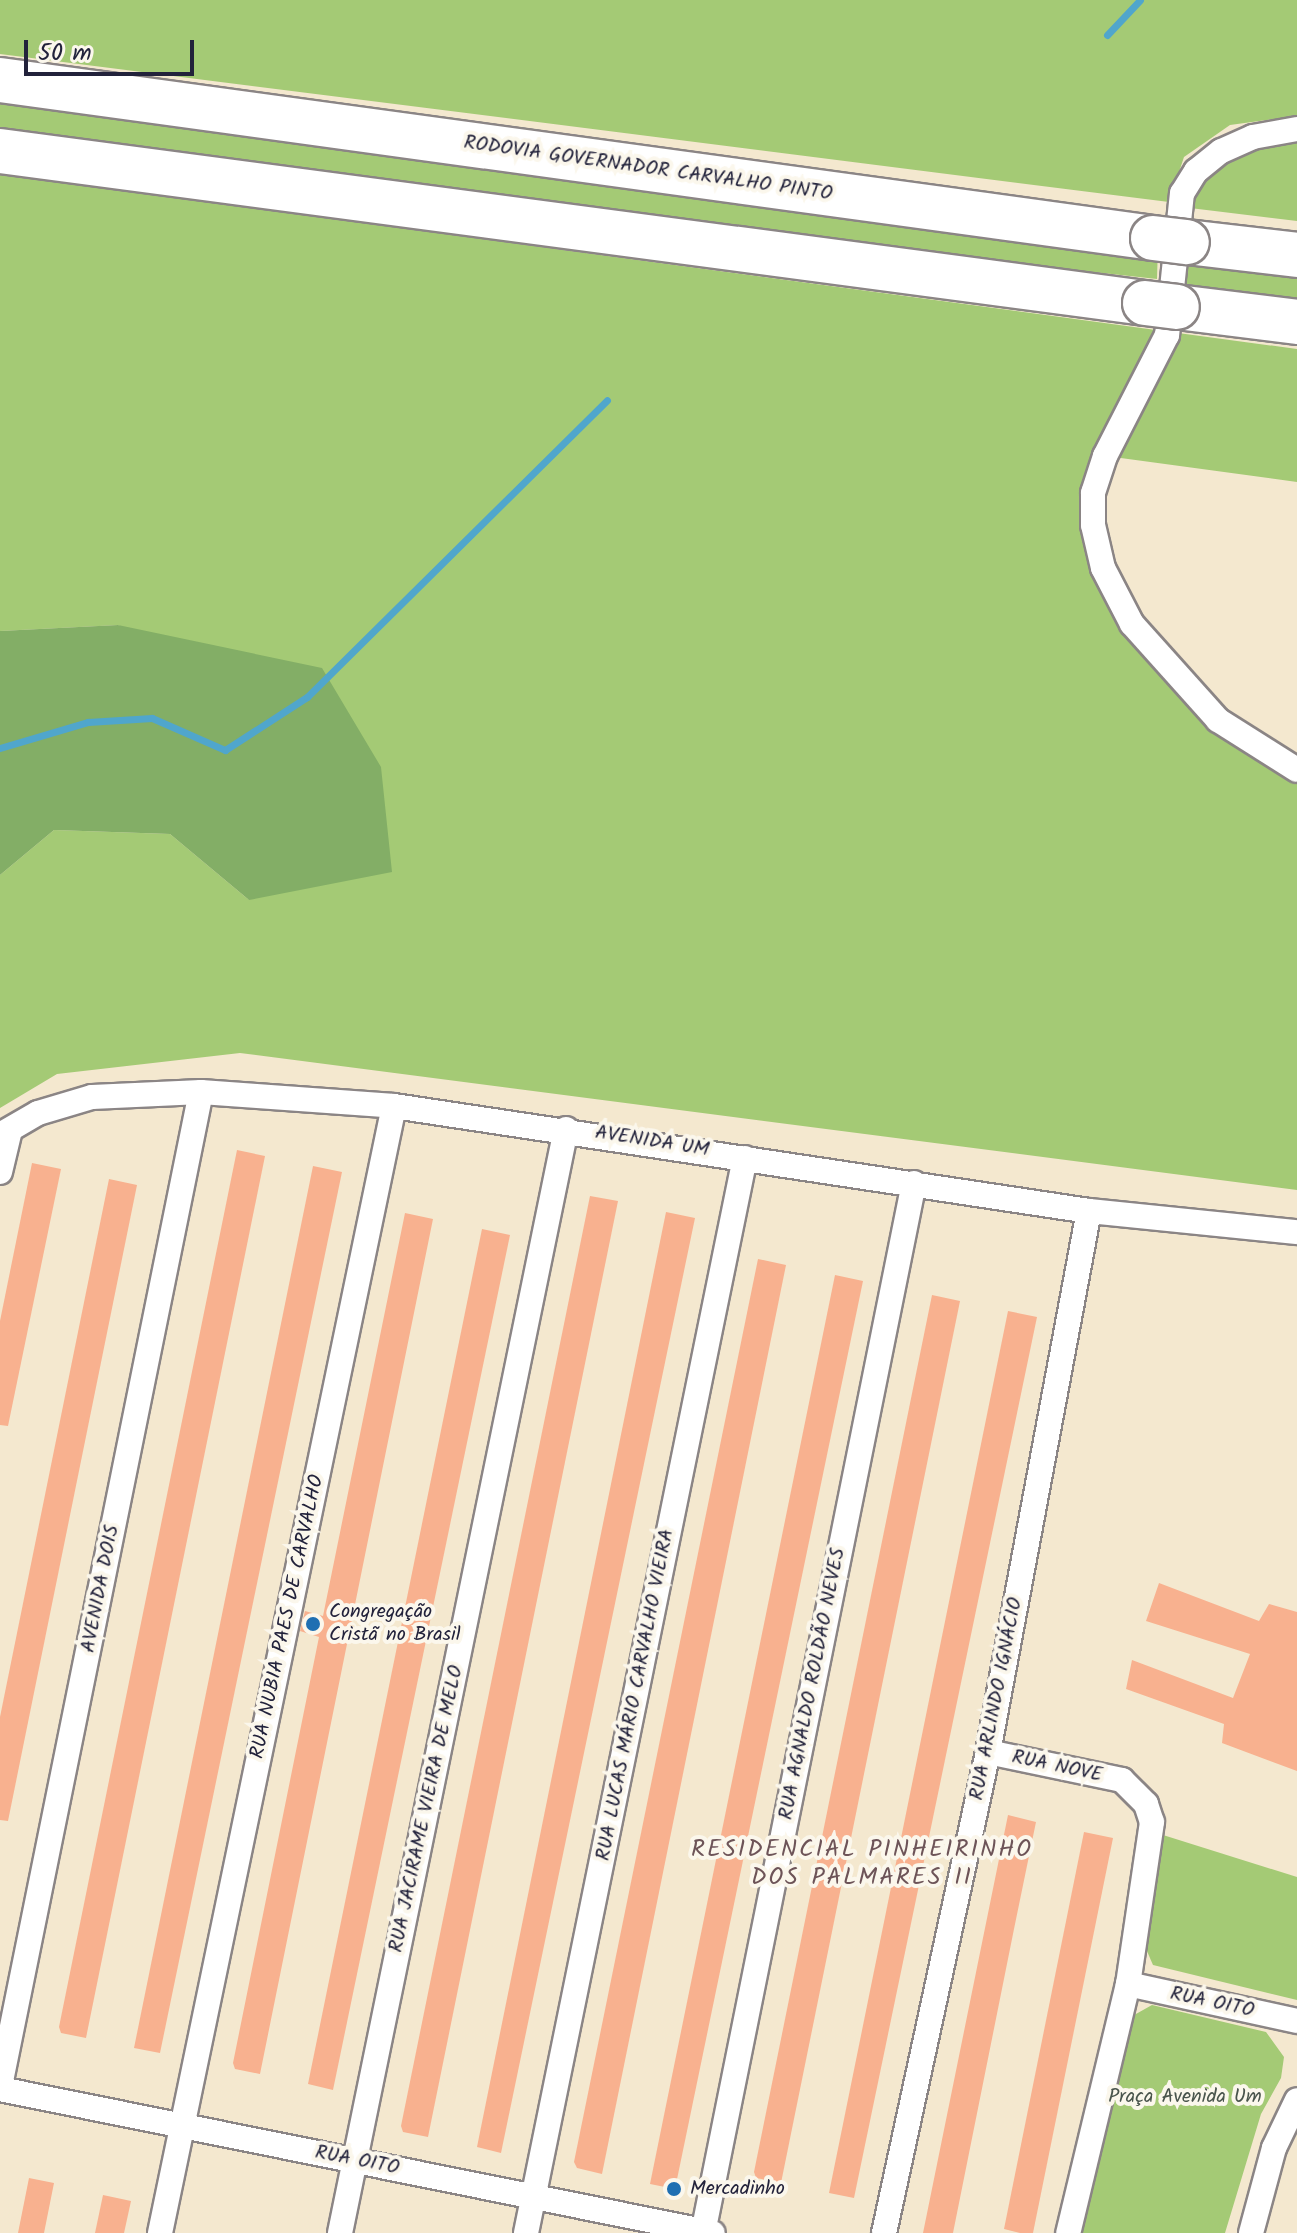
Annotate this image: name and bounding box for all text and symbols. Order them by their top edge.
scale bar [28,24,198,74]
text: 50 m [38,34,92,73]
street label: RODOVIA GOVERNADOR CARVALHO PINTO [462,131,834,207]
street label: AVENIDA UM [593,1121,711,1163]
street label: RUA NUBIA PAES DE CARVALHO [246,1473,330,1761]
street label: AVENIDA DOIS [77,1523,125,1655]
street label: RUA LUCAS MÁRIO CARVALHO VIEIRA [592,1527,680,1863]
street label: RUA AGNALDO ROLDÃO NEVES [775,1546,851,1822]
street label: RUA ARLINDO IGNÁCIO [966,1596,1028,1802]
place label: Congregação Cristã no Brasil [329,1600,461,1647]
marker: Congregação Cristã no Brasil [304,1615,322,1633]
street label: RUA JACIRAME VIEIRA DE MELO [385,1663,469,1955]
street label: RUA NOVE [1010,1746,1104,1788]
district label: RESIDENCIAL PINHEIRINHO DOS PALMARES II [691,1836,1033,1892]
street label: RUA OITO [1168,1982,1256,2024]
park label: Praça Avenida Um [1108,2085,1262,2109]
street label: RUA OITO [313,2141,401,2181]
place label: Mercadinho [690,2177,785,2201]
marker: Mercadinho [665,2180,683,2198]

